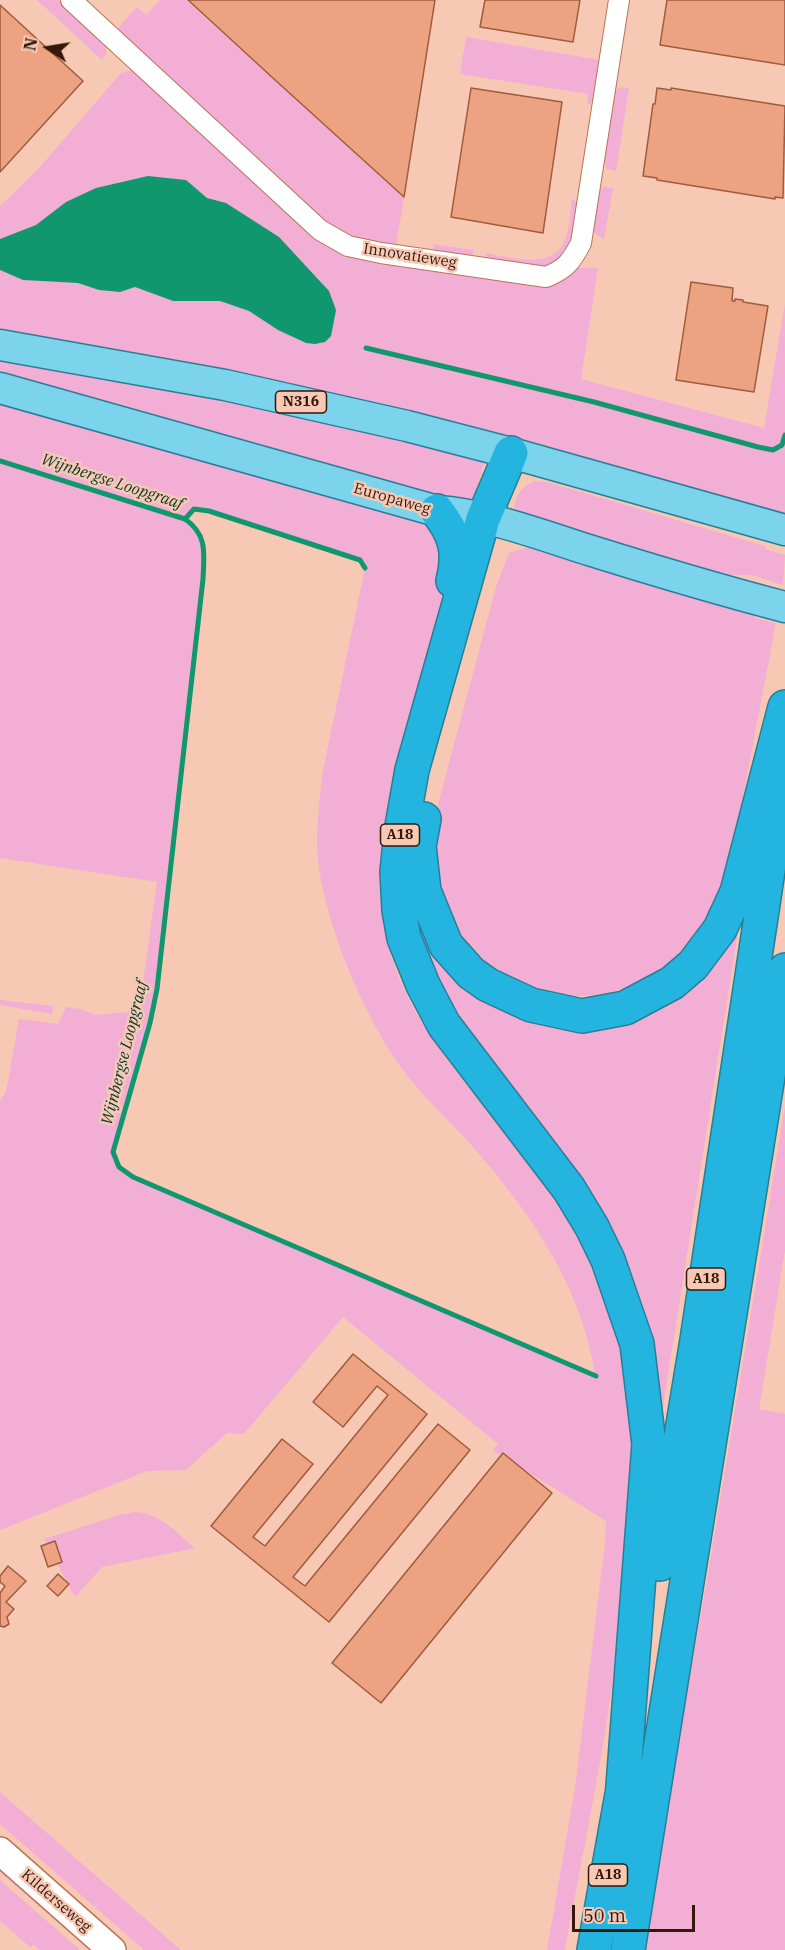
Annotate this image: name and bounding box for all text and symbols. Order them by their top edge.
north arrow [18,18,78,78]
text: N [19,36,41,53]
street label: Innovatieweg [362,240,458,272]
road number: N316 [276,391,326,413]
water label: Wijnbergse Loopgraaf [39,450,185,514]
street label: Europaweg [351,479,433,519]
road number: A18 [380,824,420,846]
water label: Wijnbergse Loopgraaf [98,979,152,1127]
road number: A18 [686,1268,726,1290]
road number: A18 [588,1864,628,1886]
street label: Kilderseweg [17,1866,95,1936]
scale bar [575,1893,698,1931]
text: 50 m [583,1904,626,1927]

